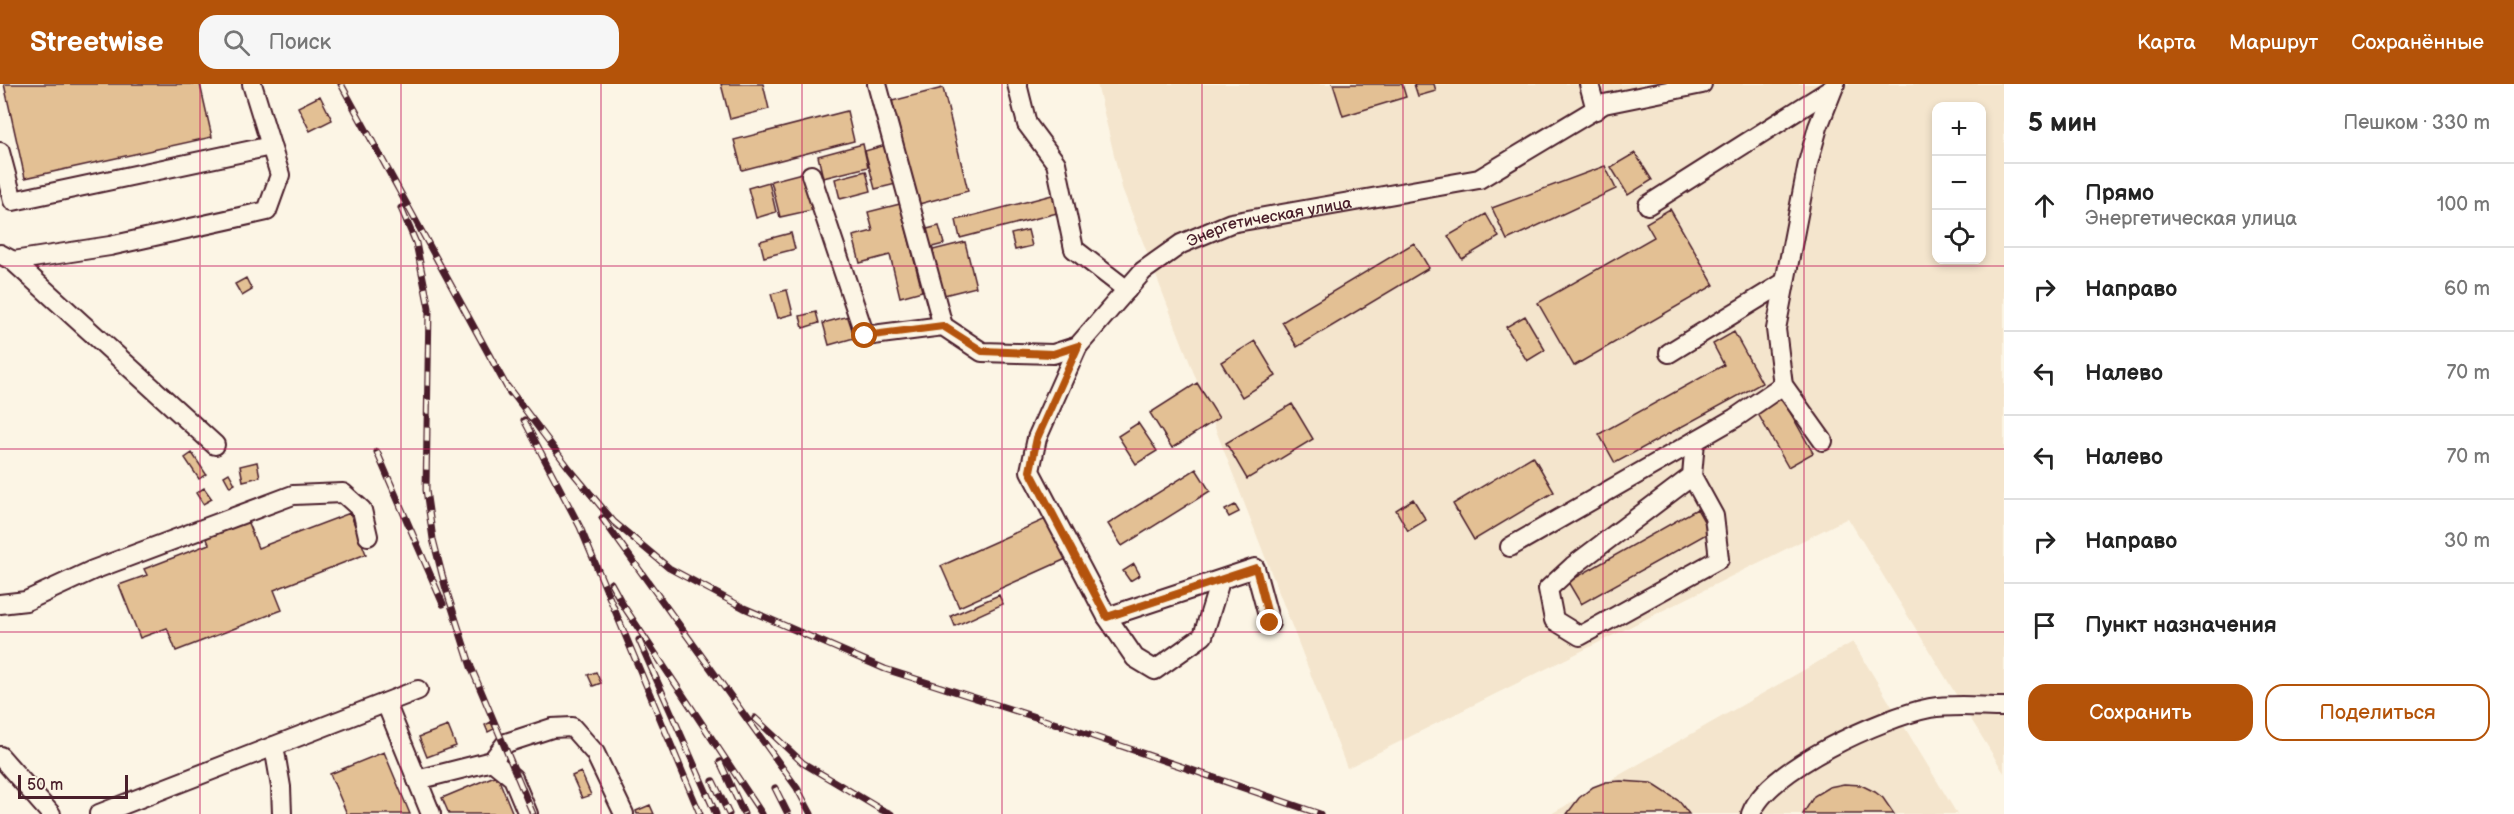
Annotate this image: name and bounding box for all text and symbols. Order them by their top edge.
search box [199,15,619,69]
text: Streetwise [30,26,163,59]
icon: search [220,26,253,59]
text: Поиск [268,29,331,56]
text: Карта [2137,30,2196,55]
text: Маршрут [2229,30,2318,55]
text: Сохранённые [2351,30,2484,55]
map controls [1932,102,1986,264]
button: + [1932,102,1986,156]
text: 5 мин [2028,108,2097,139]
text: Пешком · 330 m [2343,111,2490,135]
button: − [1932,156,1986,210]
text: Прямо [2085,180,2154,207]
icon: ahead [2028,189,2061,222]
text: 100 m [2437,193,2490,217]
street label: Энергетическая улица [1184,194,1354,252]
text: Энергетическая улица [2085,207,2297,231]
button: locate [1932,210,1986,264]
icon: right [2028,273,2061,306]
text: Направо [2085,276,2177,303]
text: 60 m [2444,277,2490,301]
route start [851,322,877,348]
icon: left [2028,357,2061,390]
text: Налево [2085,360,2163,387]
text: 70 m [2446,361,2490,385]
icon: left [2028,441,2061,474]
text: Налево [2085,444,2163,471]
text: 70 m [2446,445,2490,469]
icon: right [2028,525,2061,558]
text: Направо [2085,528,2177,555]
text: 30 m [2444,529,2490,553]
route end [1256,609,1282,635]
icon: arrive [2028,609,2061,642]
text: Пункт назначения [2085,612,2277,639]
button: Сохранить [2028,684,2253,741]
button: Поделиться [2265,684,2490,741]
scale bar [18,772,128,800]
text: 50 m [27,776,63,795]

